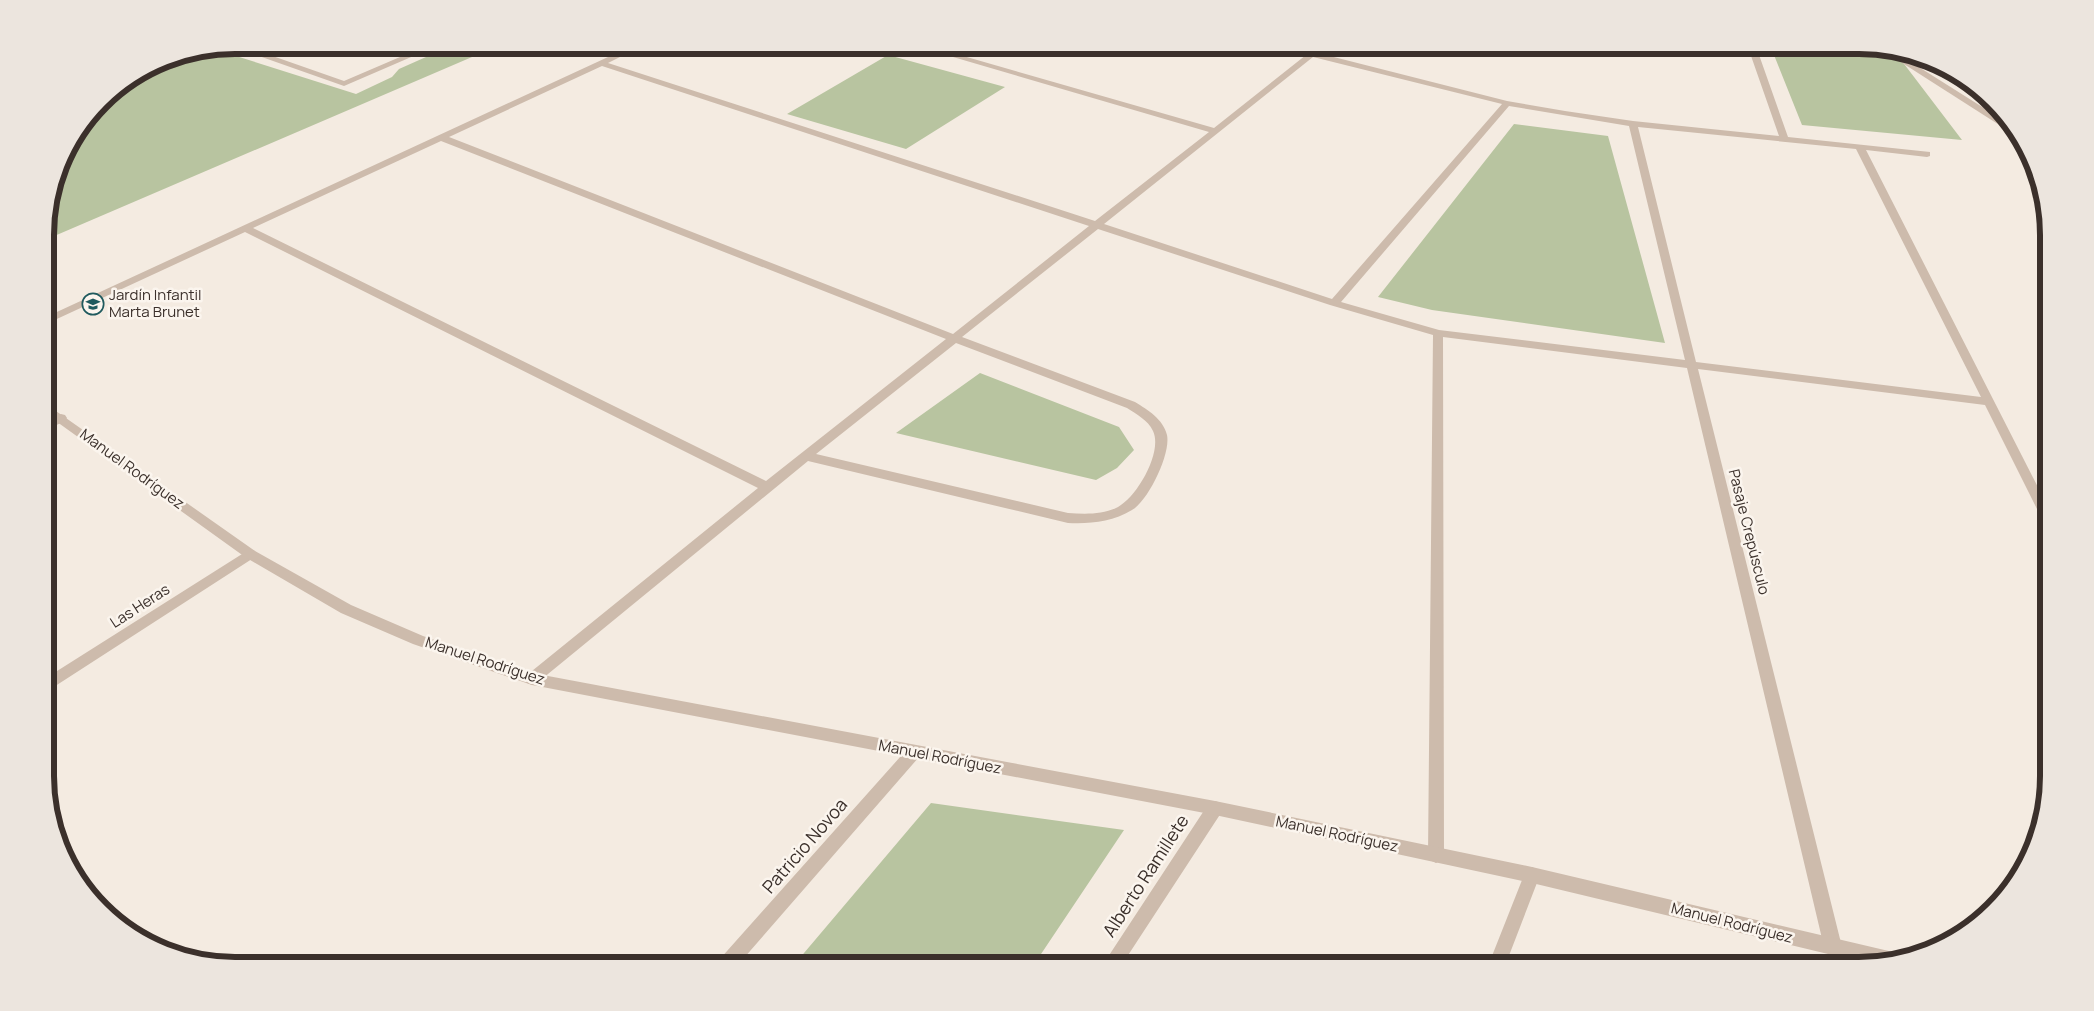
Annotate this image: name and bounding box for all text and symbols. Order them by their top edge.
place label: Jardín Infantil Marta Brunet [109,284,202,322]
school or university icon: Jardín Infantil Marta Brunet [81,292,105,316]
street label: Manuel Rodríguez [76,423,189,514]
street label: Pasaje Crepúsculo [1724,467,1775,597]
street label: Las Heras [106,578,174,633]
street label: Manuel Rodríguez [423,631,548,690]
street label: Manuel Rodríguez [877,734,1003,779]
street label: Patricio Novoa [756,793,852,898]
street label: Alberto Ramillete [1097,810,1194,941]
street label: Manuel Rodríguez [1274,810,1400,857]
street label: Manuel Rodríguez [1669,897,1795,948]

